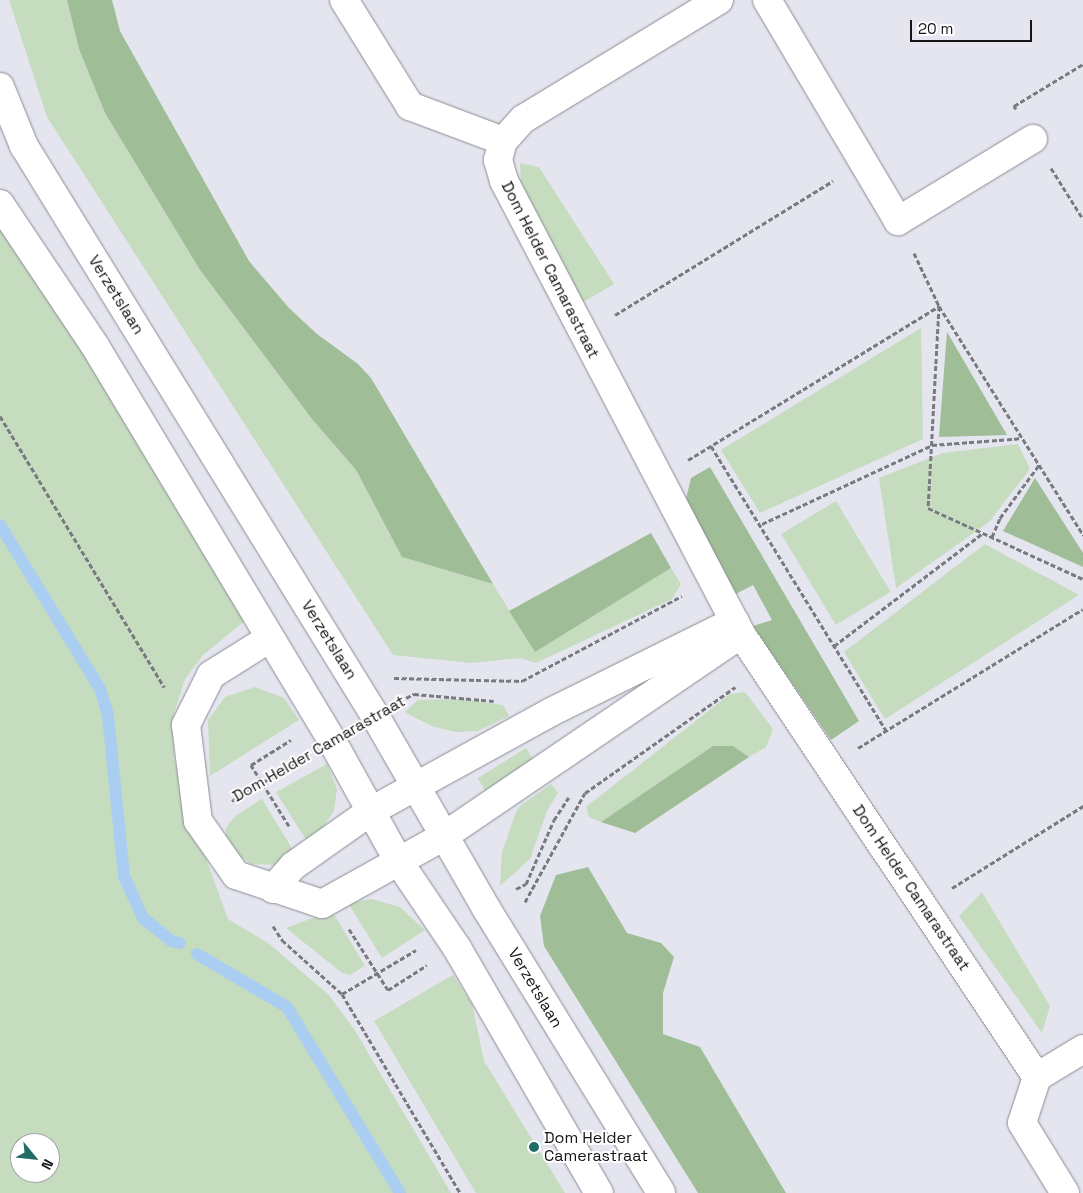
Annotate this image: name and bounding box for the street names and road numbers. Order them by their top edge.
street label: Dom Helder Camarastraat [497,178,603,362]
street label: Verzetslaan [84,252,148,338]
street label: Verzetslaan [297,597,361,683]
street label: Dom Helder Camarastraat [229,692,409,806]
street label: Dom Helder Camarastraat [848,801,974,975]
street label: Verzetslaan [504,945,566,1031]

